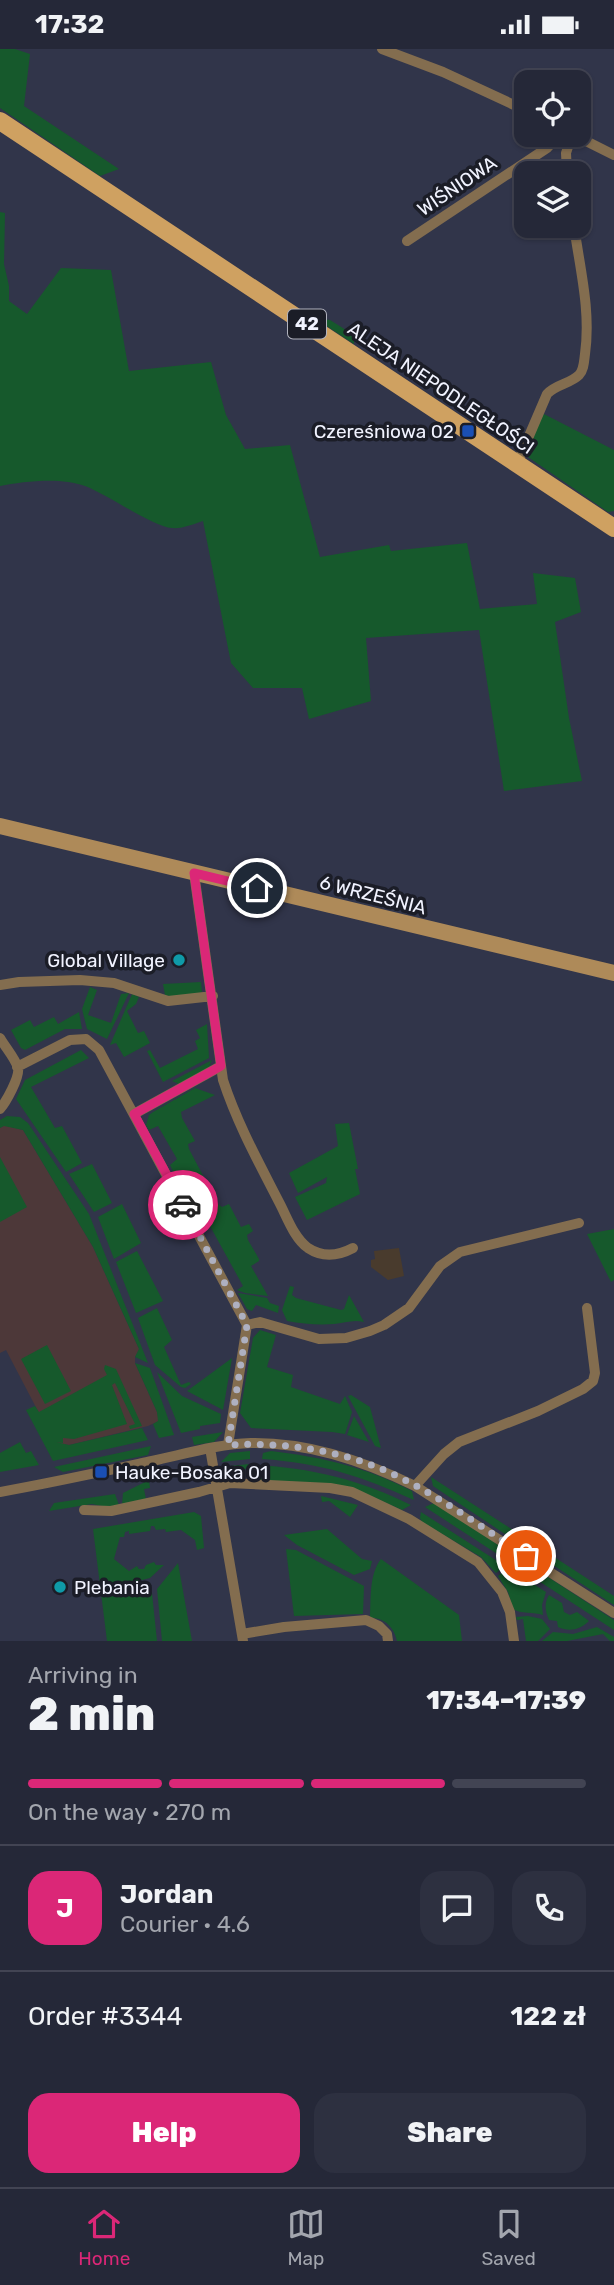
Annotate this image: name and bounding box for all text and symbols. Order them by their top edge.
text: 17:32 [35,9,104,40]
map controls [514,70,591,238]
button: locate [514,70,591,147]
street label: WIŚNIOWA [413,151,501,221]
button: layers [514,161,591,238]
road number: 42 [288,309,326,339]
street label: ALEJA NIEPODLEGŁOŚCI [343,317,539,459]
place label: Czereśniowa 02 [314,420,454,443]
marker: Czereśniowa 02 [460,423,476,439]
pin [227,858,287,918]
icon: home [238,869,276,907]
street label: 6 WRZEŚNIA [317,871,429,919]
place label: Global Village [47,949,165,972]
marker: Global Village [171,952,187,968]
courier [148,1170,218,1240]
icon: car [164,1186,202,1224]
place label: Hauke-Bosaka 01 [115,1461,268,1484]
marker: Hauke-Bosaka 01 [93,1464,109,1480]
pin [496,1526,556,1586]
icon: bag [507,1537,545,1575]
place label: Plebania [74,1576,150,1599]
marker: Plebania [52,1579,68,1595]
text: Arriving in [28,1661,138,1689]
text: 17:34–17:39 [426,1685,586,1716]
text: 2 min [28,1687,155,1742]
text: On the way · 270 m [28,1798,231,1826]
button: chat [420,1871,494,1945]
button: phone [512,1871,586,1945]
text: Jordan [120,1879,213,1910]
text: J [56,1893,74,1924]
text: Courier · 4.6 [120,1910,250,1938]
text: Order #3344 [28,2001,183,2032]
text: 122 zł [510,2001,586,2032]
button: Help [28,2093,300,2173]
button: Share [314,2093,586,2173]
tab: Home [78,2205,130,2270]
tab: Map [287,2205,325,2270]
tab: Saved [481,2205,536,2270]

